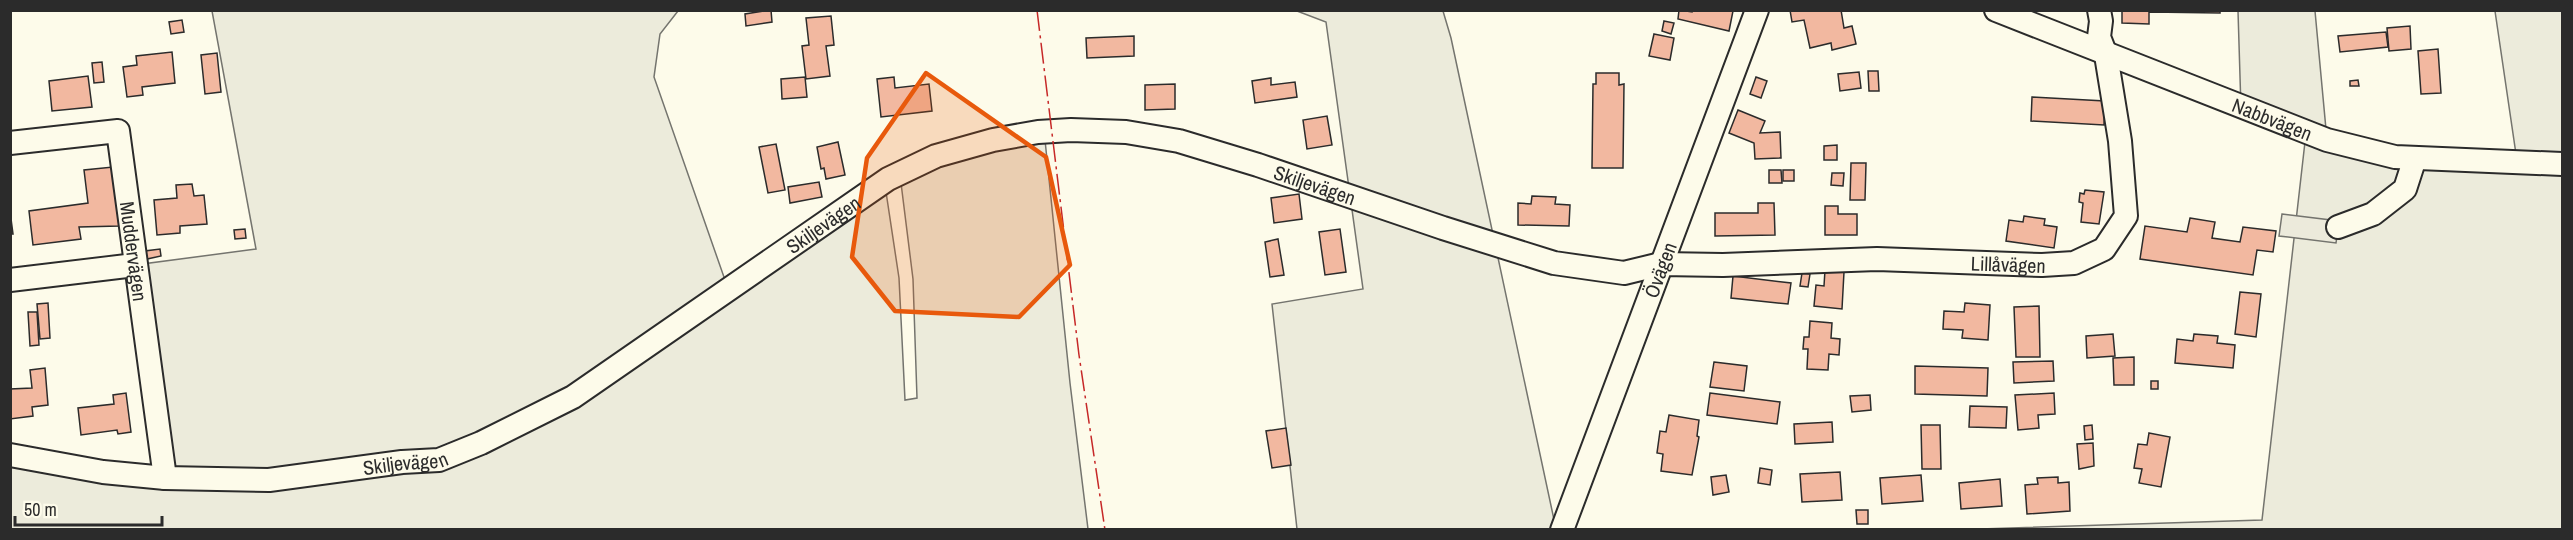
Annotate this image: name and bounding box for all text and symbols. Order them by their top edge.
street label: Nabbvägen [2228,91,2316,146]
street label: Skiljevägen [1270,158,1359,211]
street label: Skiljevägen [780,189,865,259]
street label: Muddervägen [114,200,154,303]
street label: Övägen [1637,238,1682,301]
street label: Lillåvägen [1970,249,2046,279]
street label: Skiljevägen [361,444,452,481]
scale bar [15,489,162,527]
text: 50 m [24,497,57,522]

